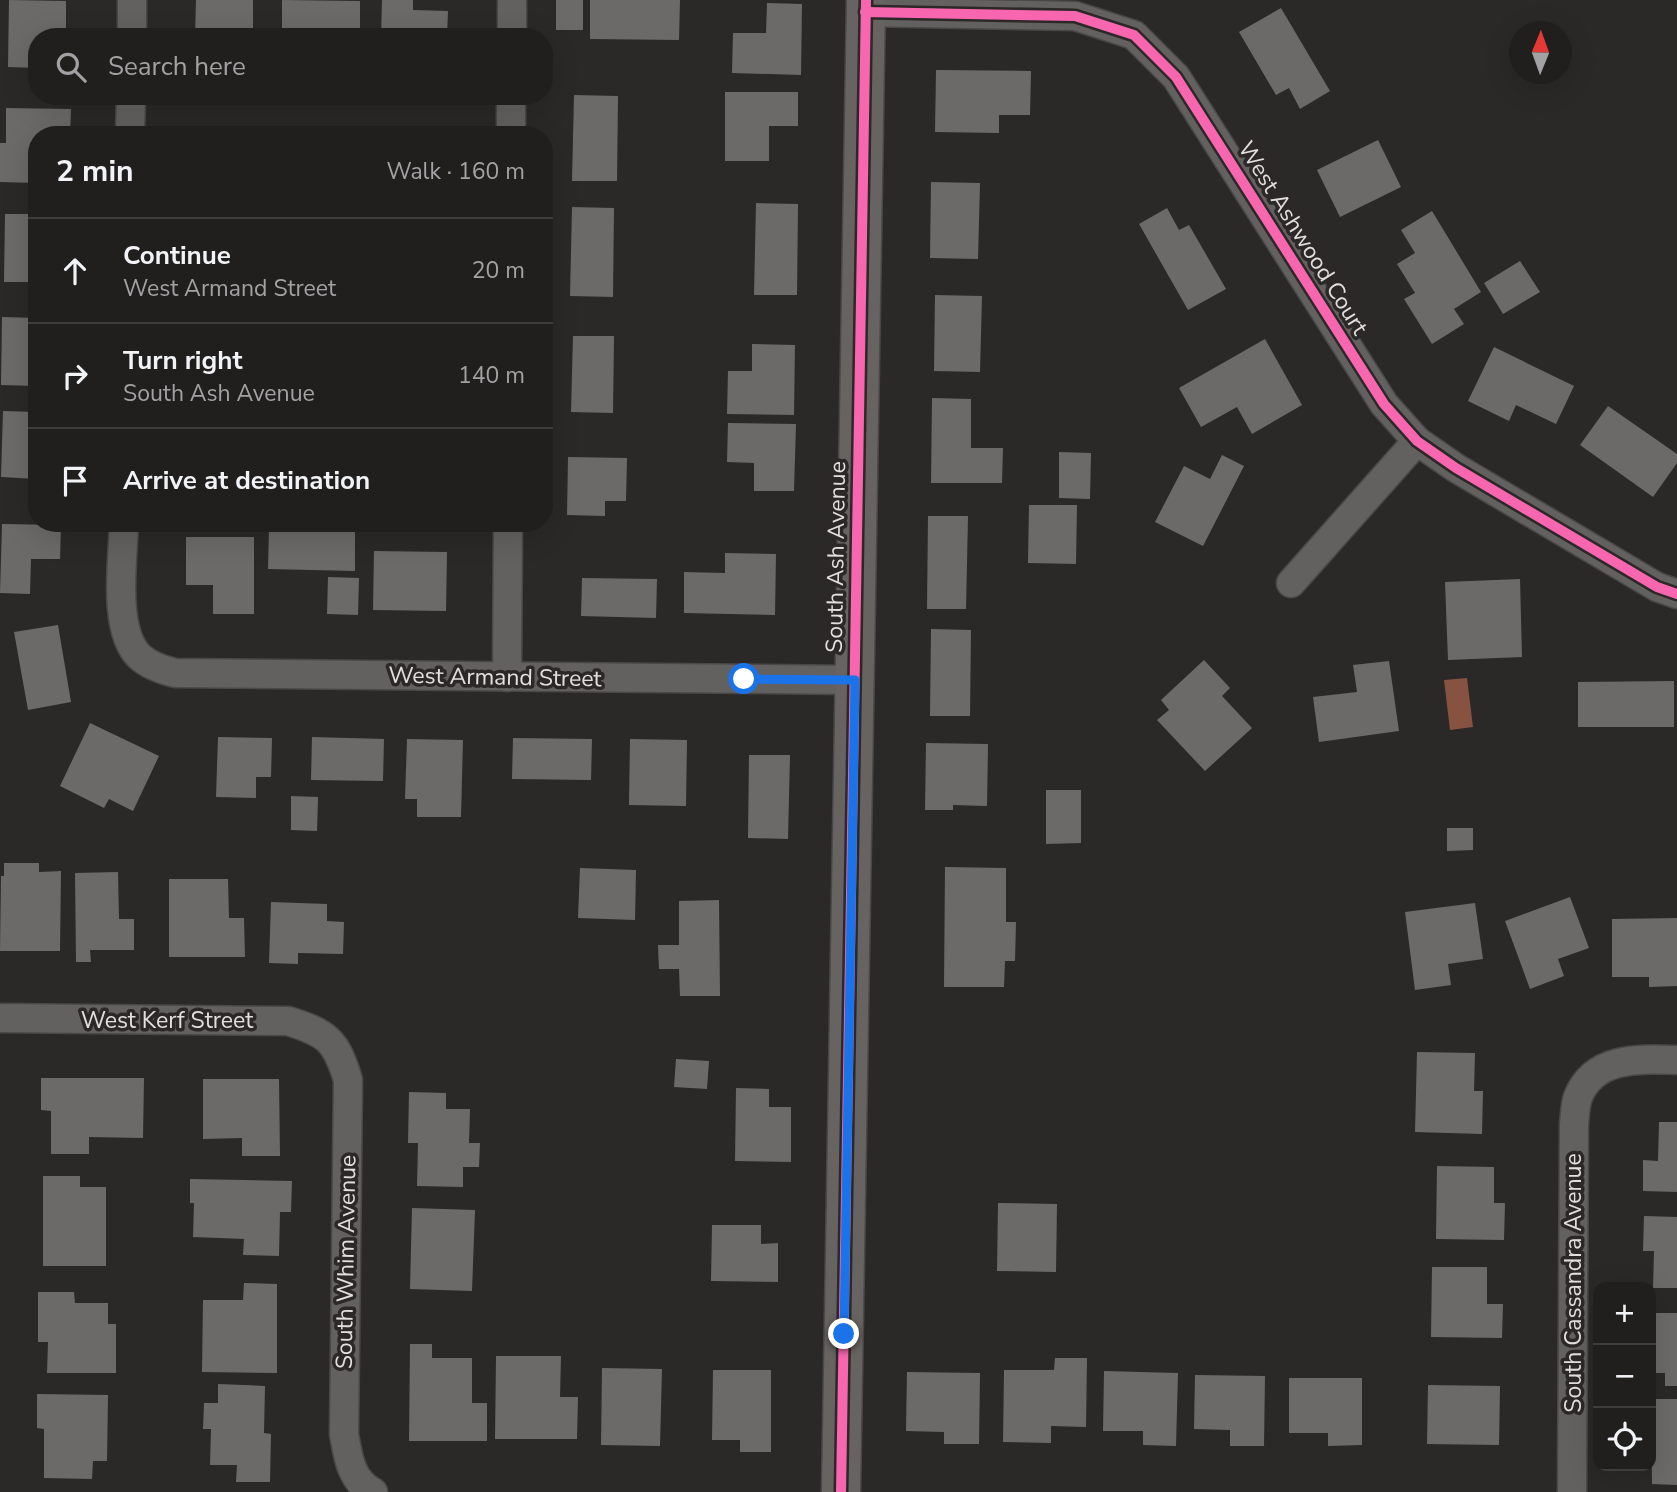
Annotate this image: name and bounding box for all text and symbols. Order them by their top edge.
north arrow [1509,21,1572,84]
search box [28,28,553,105]
icon: search [52,48,90,86]
text: Search here [108,49,246,84]
street label: West Ashwood Court [1231,135,1376,342]
text: 2 min [56,151,134,192]
text: Walk · 160 m [386,156,525,187]
text: Continue [123,238,231,273]
icon: ahead [56,252,94,290]
text: 20 m [472,255,525,286]
text: West Armand Street [123,273,336,304]
text: Turn right [123,343,242,378]
icon: right [56,357,94,395]
text: 140 m [458,360,525,391]
text: South Ash Avenue [123,378,315,409]
street label: South Ash Avenue [819,461,853,653]
icon: arrive [56,462,94,500]
text: Arrive at destination [123,463,370,498]
street label: West Armand Street [388,660,603,694]
route start [728,663,759,694]
street label: West Kerf Street [81,1005,254,1036]
street label: South Cassandra Avenue [1558,1153,1589,1413]
street label: South Whim Avenue [329,1155,363,1369]
map controls [1593,1282,1656,1471]
button: + [1593,1282,1656,1345]
route end [828,1318,859,1349]
button: − [1593,1345,1656,1408]
button: locate [1593,1408,1656,1471]

